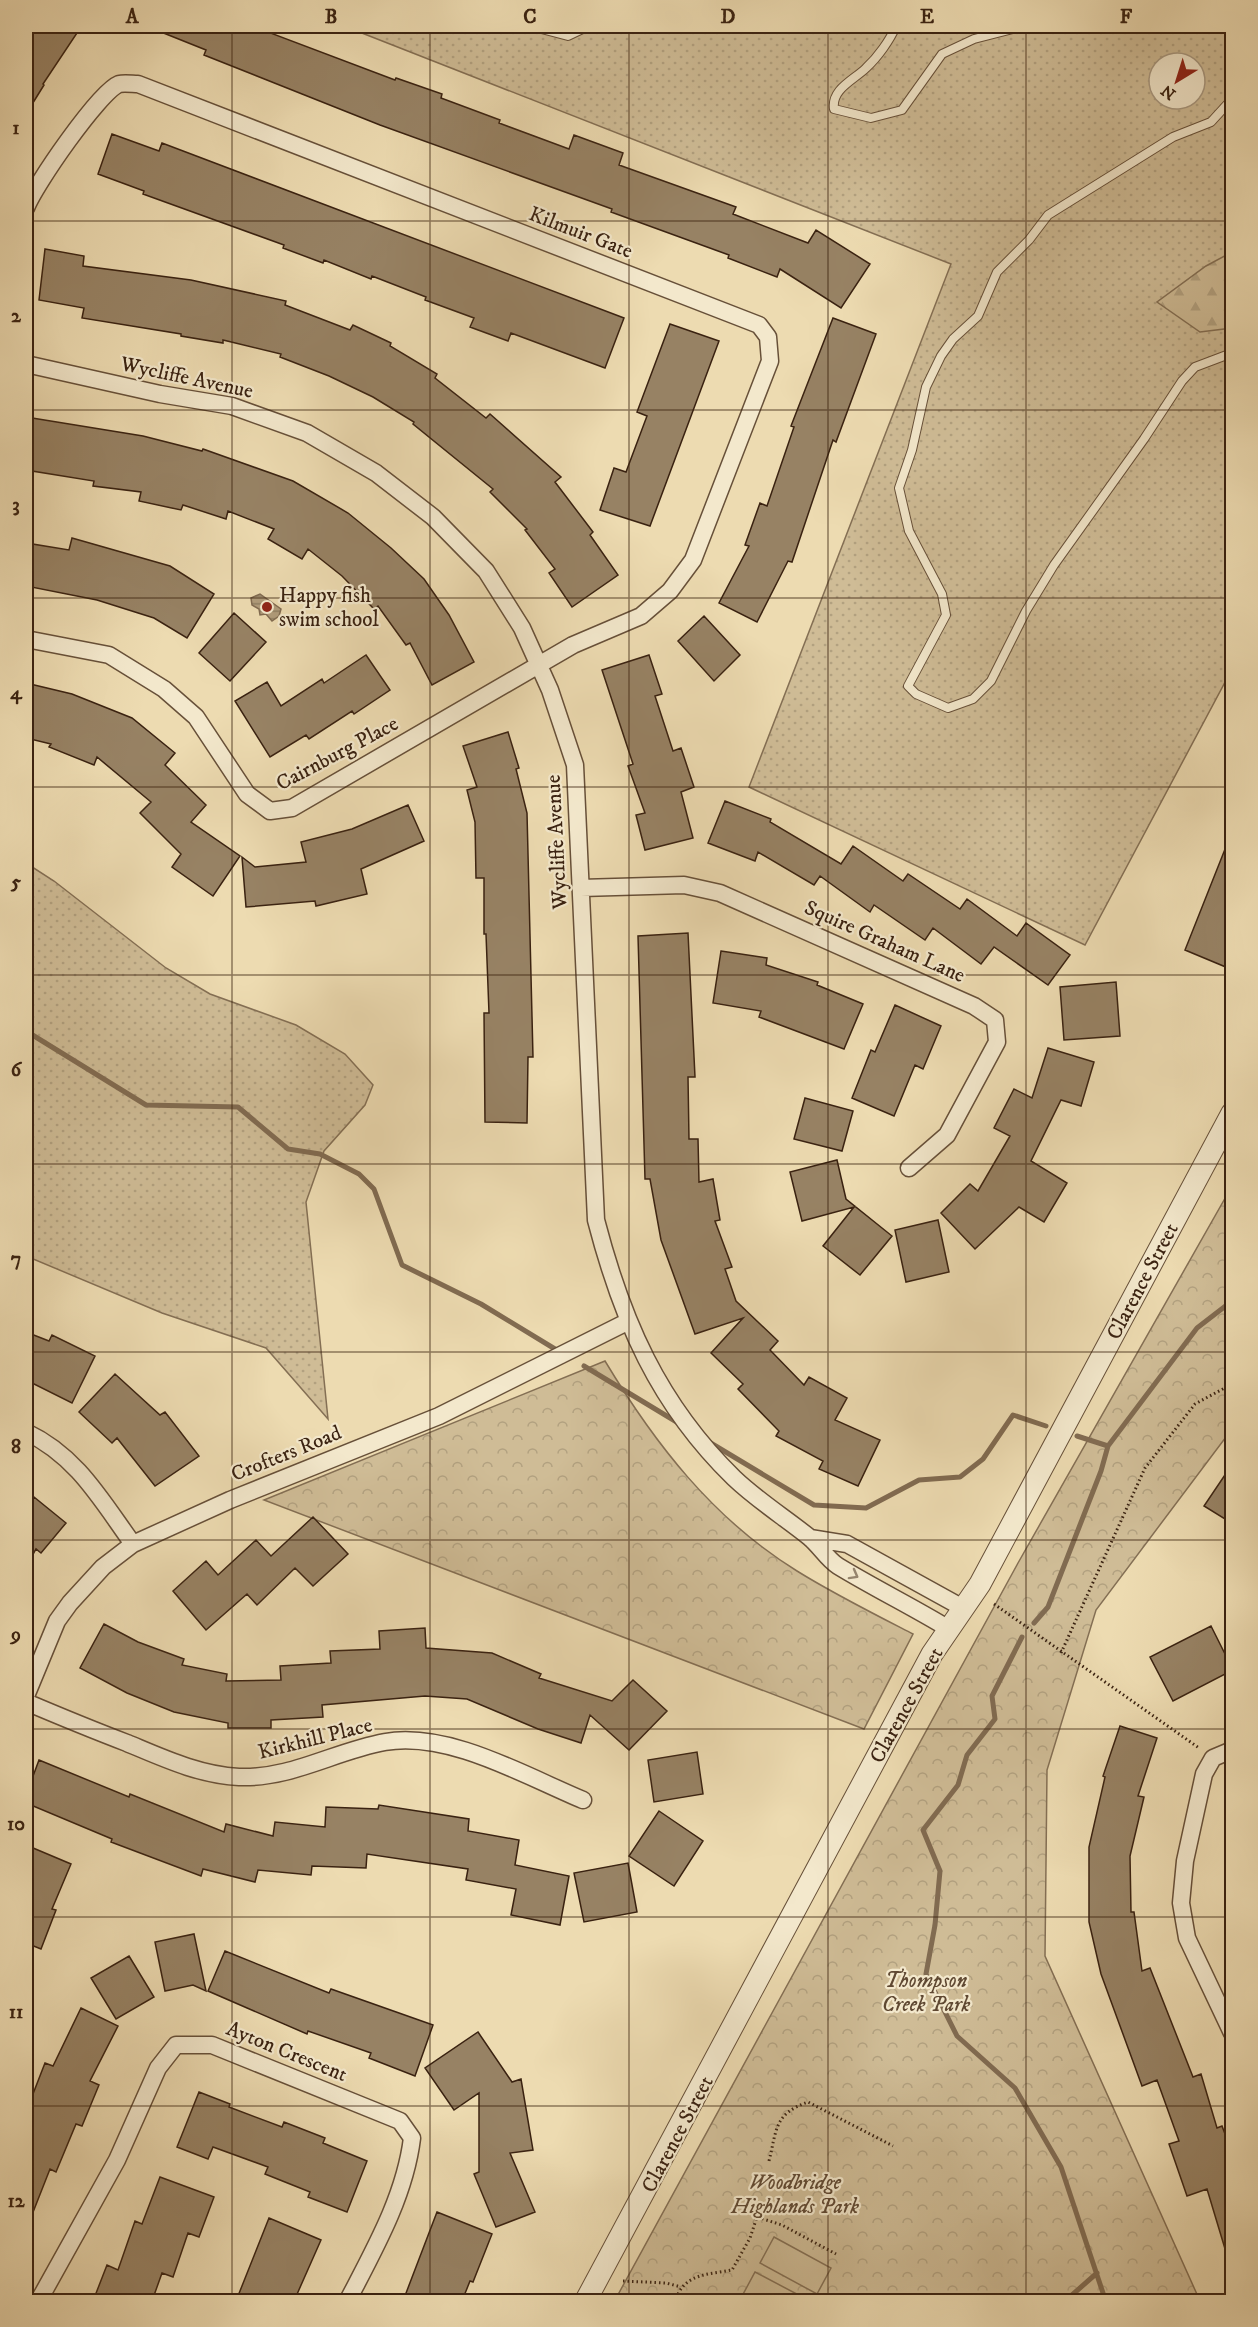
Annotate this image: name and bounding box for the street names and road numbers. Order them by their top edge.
street label: Kilmuir Gate [525,201,636,265]
street label: Wycliffe Avenue [117,351,256,405]
street label: Cairnburg Place [272,711,403,797]
street label: Wycliffe Avenue [540,774,574,911]
street label: Squire Graham Lane [800,895,969,989]
street label: Clarence Street [1101,1218,1185,1344]
street label: Crofters Road [227,1420,346,1488]
street label: Clarence Street [864,1643,950,1768]
street label: Kirkhill Place [255,1712,375,1766]
street label: Ayton Crescent [222,2016,351,2088]
street label: Clarence Street [636,2071,720,2197]

